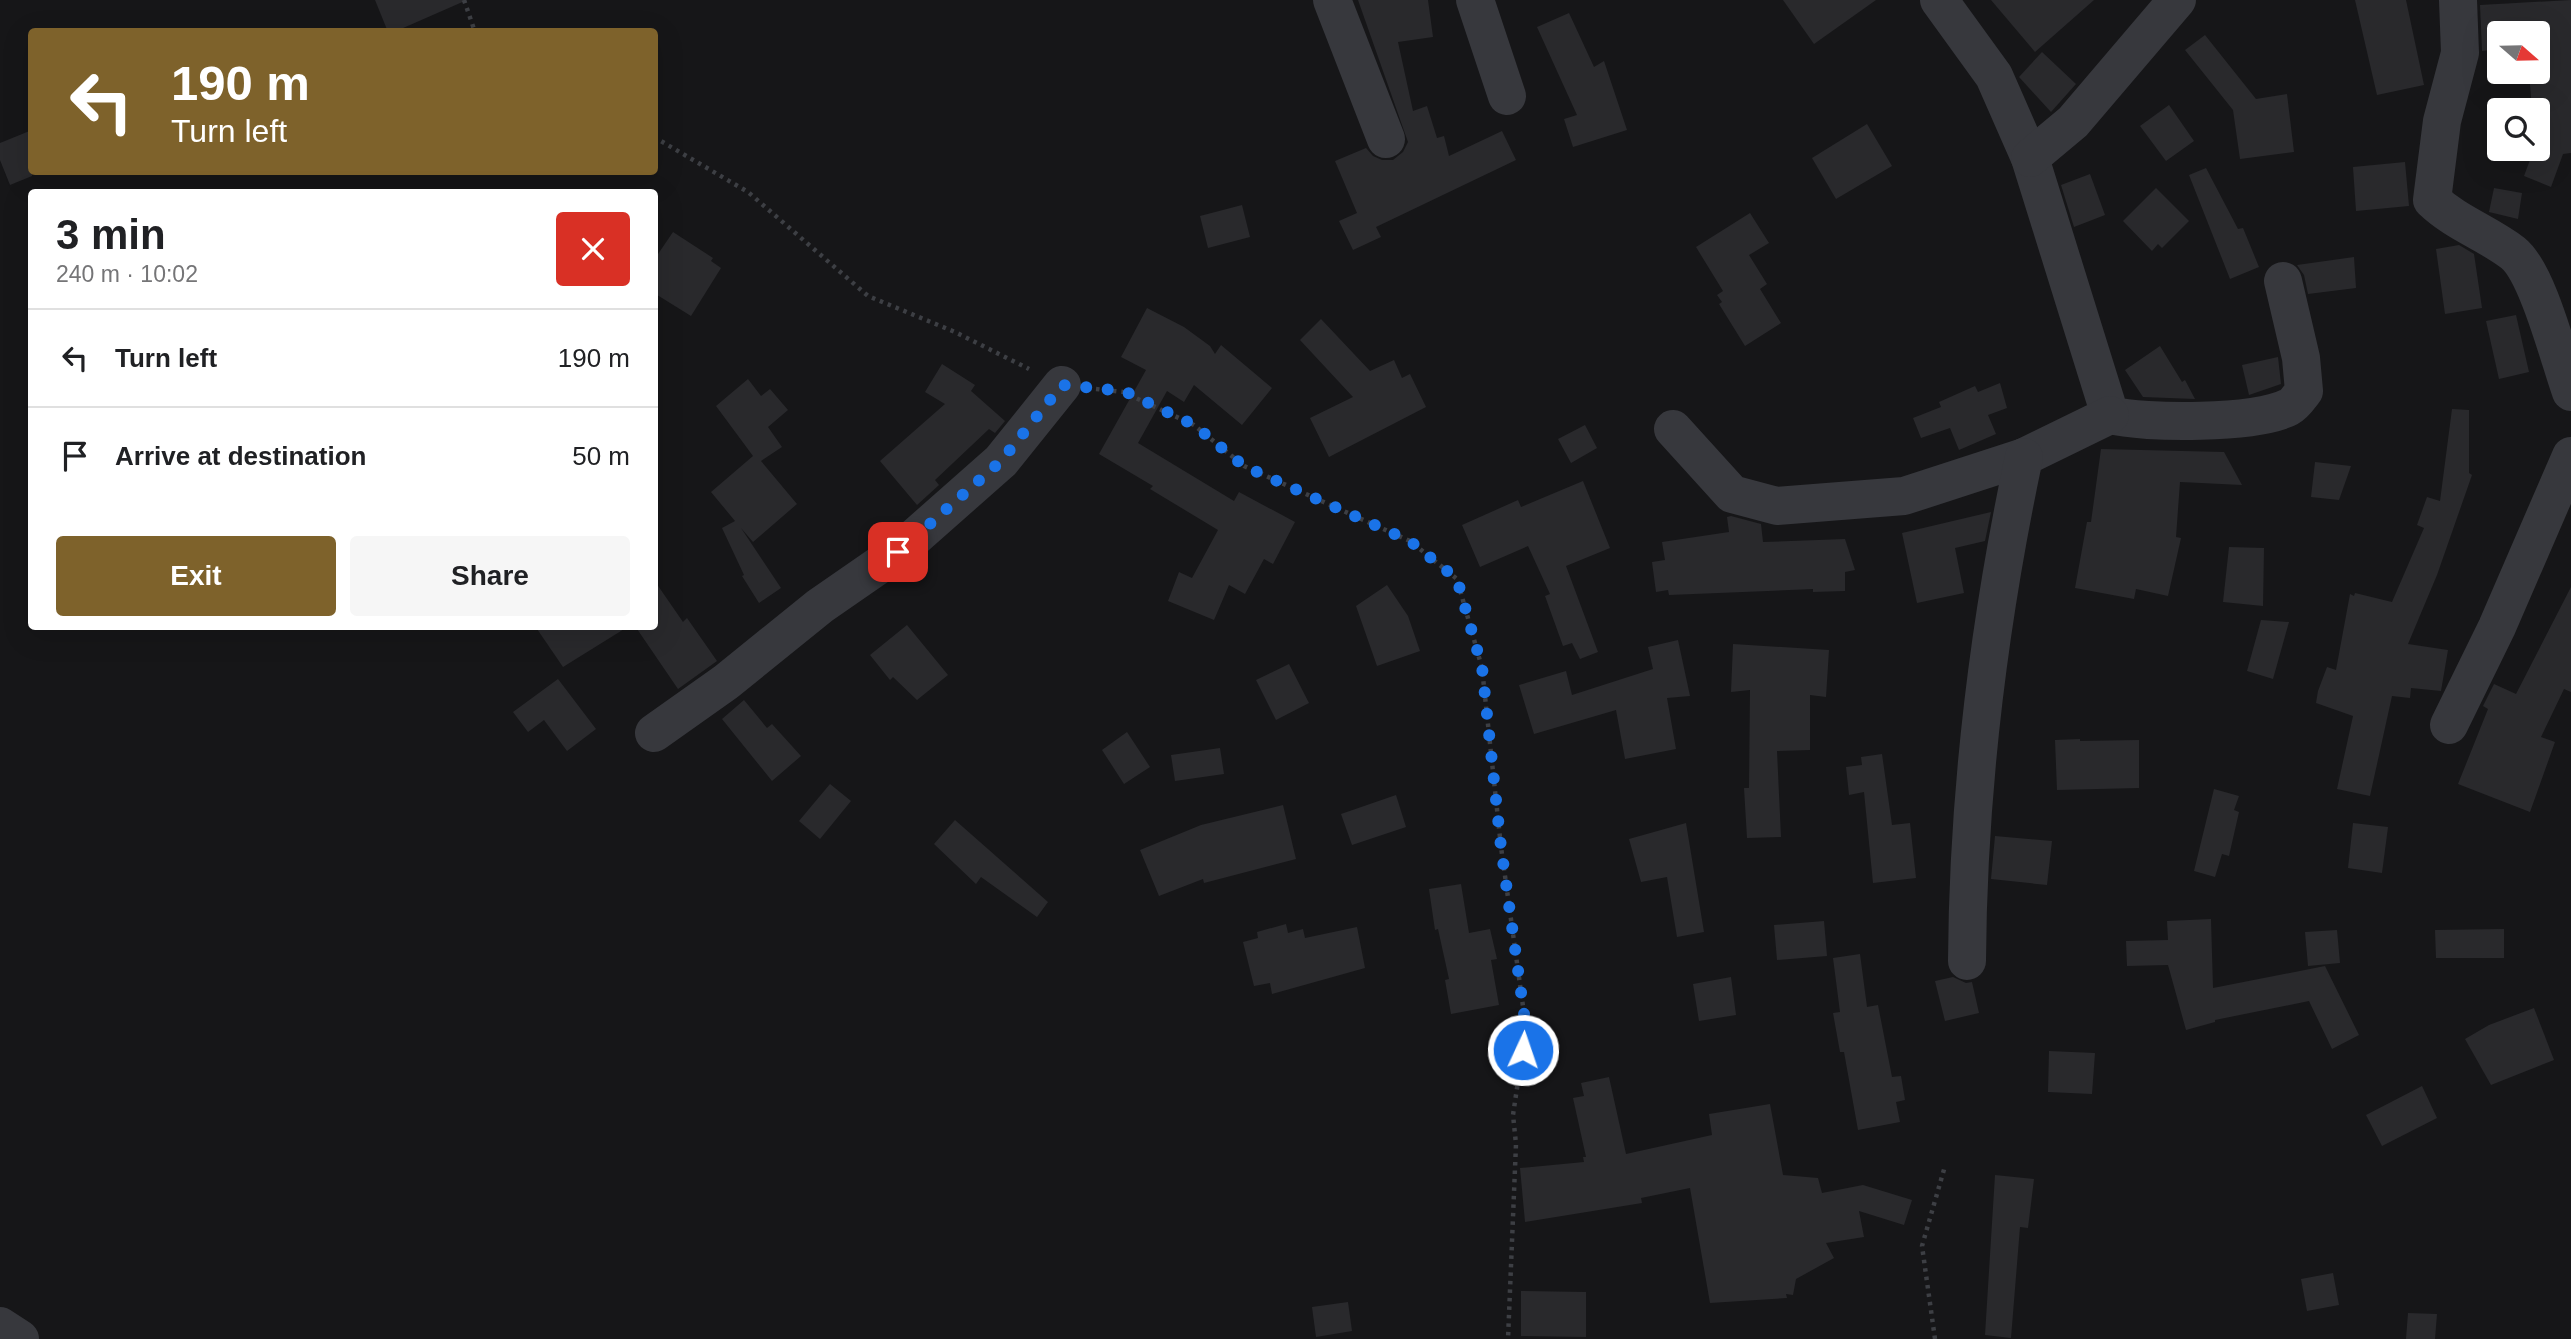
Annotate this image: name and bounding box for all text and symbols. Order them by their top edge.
north arrow [2487,21,2550,84]
map controls [2487,21,2550,161]
icon: left [56,56,147,147]
text: 190 m [171,56,310,110]
button: search [2487,98,2550,161]
text: Turn left [171,113,287,149]
text: 3 min [56,211,166,258]
button: close [556,212,630,286]
text: 240 m · 10:02 [56,261,198,287]
icon: left [56,339,94,377]
text: Turn left [115,343,217,373]
text: 190 m [558,343,630,373]
icon: arrive [56,437,94,475]
text: Arrive at destination [115,441,366,471]
text: 50 m [572,441,630,471]
pin [868,522,928,582]
icon: arrive [879,533,917,571]
button: Exit [56,536,336,616]
button: Share [350,536,630,616]
position arrow [1486,1013,1560,1087]

